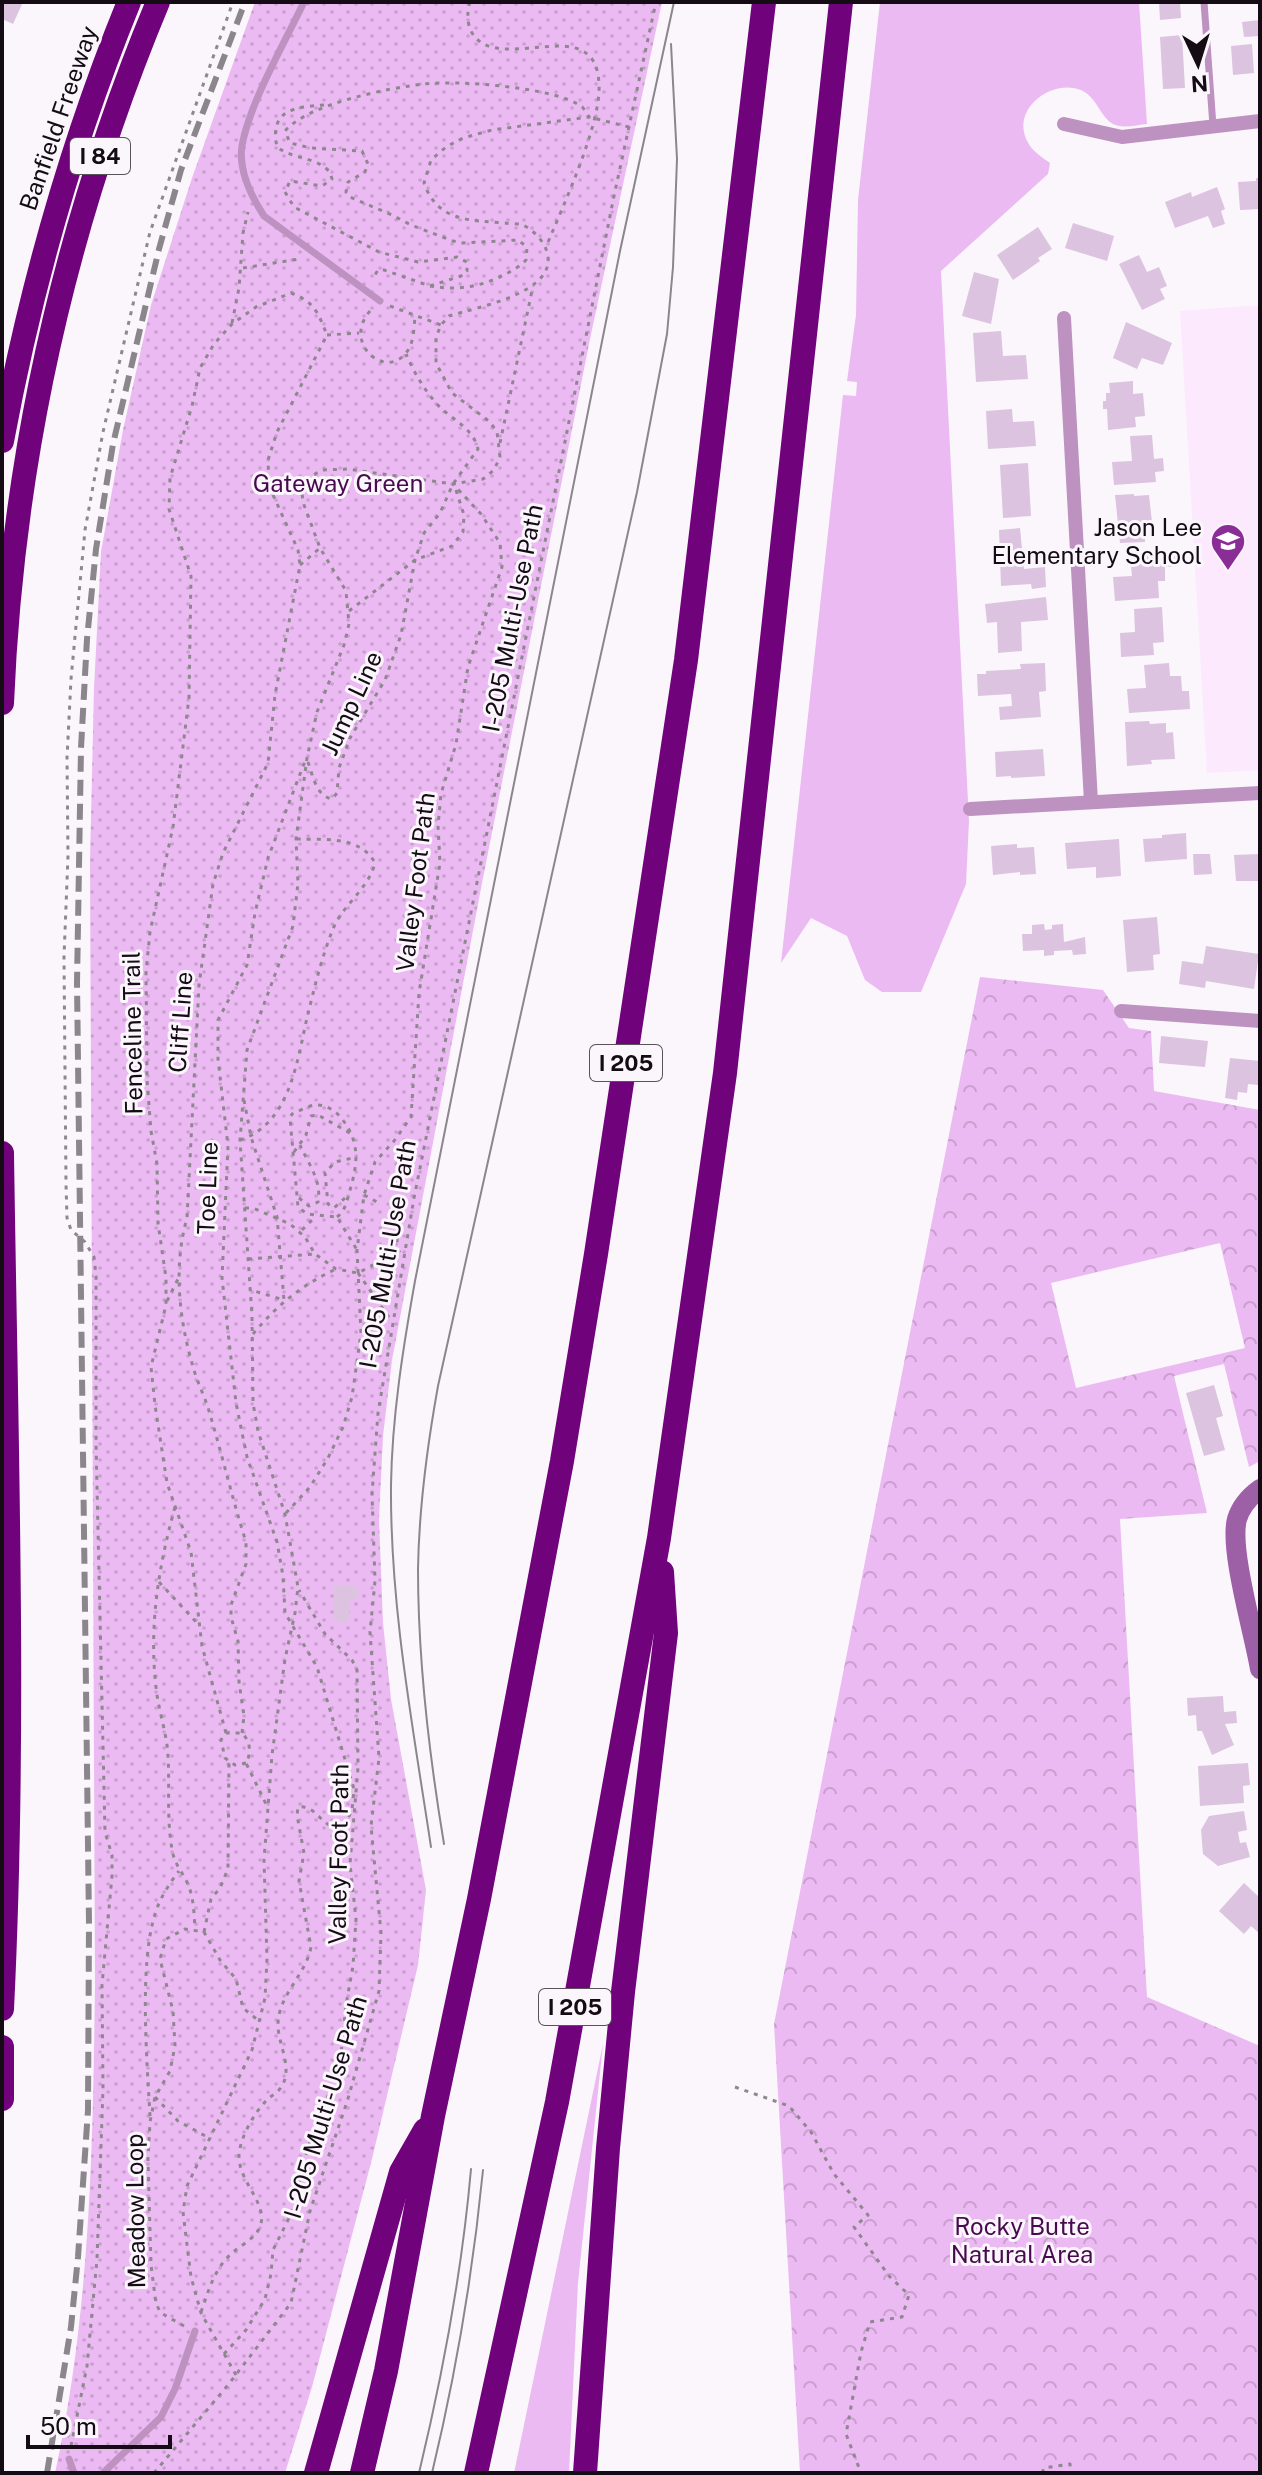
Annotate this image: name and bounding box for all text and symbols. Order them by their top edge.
street label: Banfield Freeway [13,22,103,214]
north arrow [1158,24,1238,104]
text: N [1190,70,1209,98]
road number: I 84 [70,138,130,174]
park label: Gateway Green [253,469,423,497]
street label: I-205 Multi-Use Path [476,502,548,734]
place label: Jason Lee Elementary School [991,513,1202,569]
school or university icon: Jason Lee Elementary School [1209,522,1247,572]
street label: Jump Line [315,647,387,759]
street label: Valley Foot Path [390,791,440,973]
street label: Fenceline Trail [117,951,147,1115]
street label: Cliff Line [163,971,197,1073]
road number: I 205 [590,1045,662,1081]
street label: I-205 Multi-Use Path [353,1138,421,1370]
street label: Toe Line [191,1141,223,1235]
street label: Valley Foot Path [322,1763,354,1945]
road number: I 205 [539,1989,611,2025]
street label: I-205 Multi-Use Path [278,1992,372,2222]
street label: Meadow Loop [120,2133,150,2289]
park label: Rocky Butte Natural Area [951,2212,1093,2268]
scale bar [28,2399,170,2449]
text: 50 m [40,2412,97,2440]

